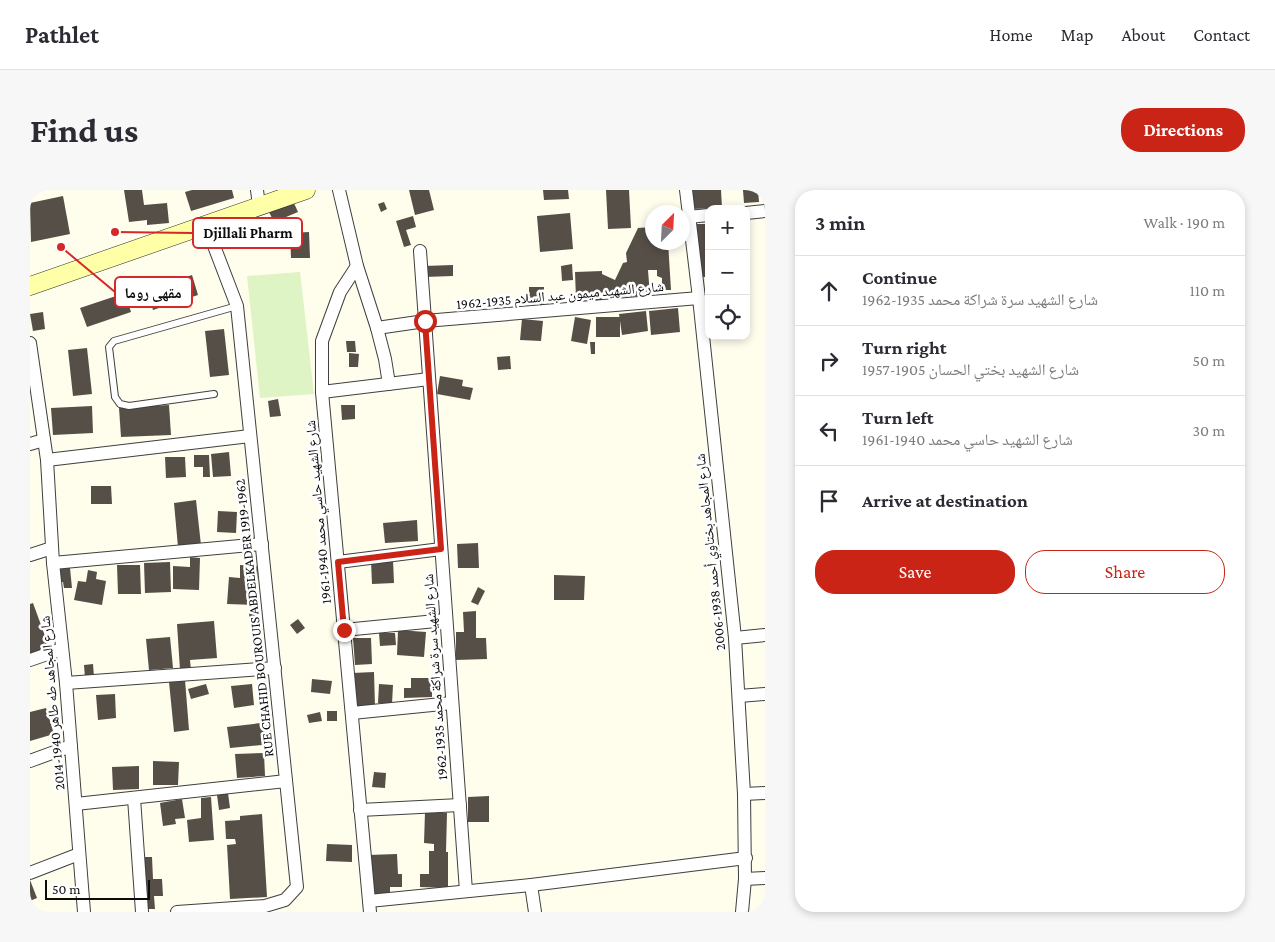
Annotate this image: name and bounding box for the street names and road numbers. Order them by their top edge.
street label: شارع الشهيد ميمون عبد السلام 1935-1962 [456,278,665,314]
street label: شارع الشهيد حاسي محمد 1940-1961 [302,419,338,605]
street label: شارع المجاهد بختاوي أحمد 1938-2006 [692,452,732,651]
street label: RUE CHAHID BOUROUIS ABDELKADER 1919-1962 [231,478,277,758]
street label: شارع الشهيد سرة شراكة محمد 1935-1962 [420,573,452,781]
street label: شارع المجاهد طه طاهر 1940-2014 [36,615,70,791]

